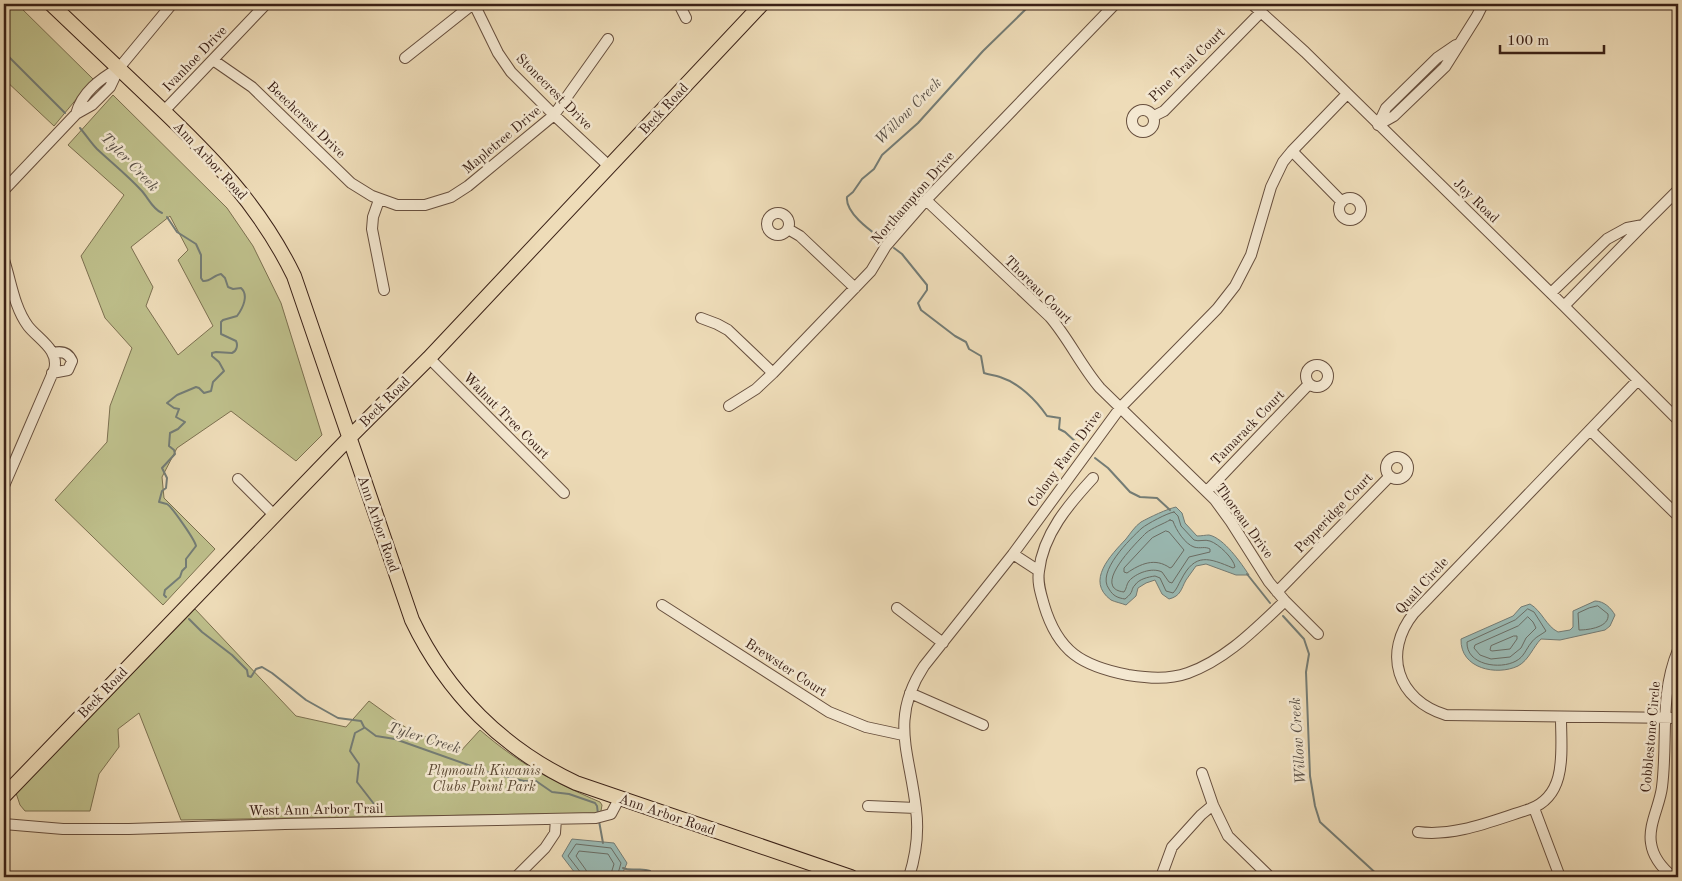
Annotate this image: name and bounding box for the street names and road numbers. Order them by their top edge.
street label: Ivanhoe Drive [160,23,230,95]
street label: Pine Trail Court [1146,25,1228,105]
street label: Stonecrest Drive [513,51,595,133]
street label: Beechcrest Drive [264,79,348,161]
street label: Beck Road [637,81,691,137]
street label: Mapletree Drive [460,103,544,177]
street label: Ann Arbor Road [170,119,250,203]
street label: Northampton Drive [869,149,957,247]
street label: Joy Road [1451,176,1501,226]
street label: Thoreau Court [1001,253,1075,327]
street label: Walnut Tree Court [460,370,552,462]
street label: Beck Road [357,374,413,430]
street label: Tamarack Court [1209,388,1287,468]
street label: Colony Farm Drive [1025,408,1105,510]
street label: Pepperidge Court [1292,470,1376,556]
street label: Ann Arbor Road [355,474,401,574]
street label: Thoreau Drive [1212,481,1276,561]
street label: Quail Circle [1393,555,1451,617]
street label: Brewster Court [743,636,829,700]
street label: Beck Road [76,665,130,721]
street label: Cobblestone Circle [1639,681,1663,793]
street label: Ann Arbor Road [617,792,717,838]
street label: West Ann Arbor Trail [248,802,384,818]

